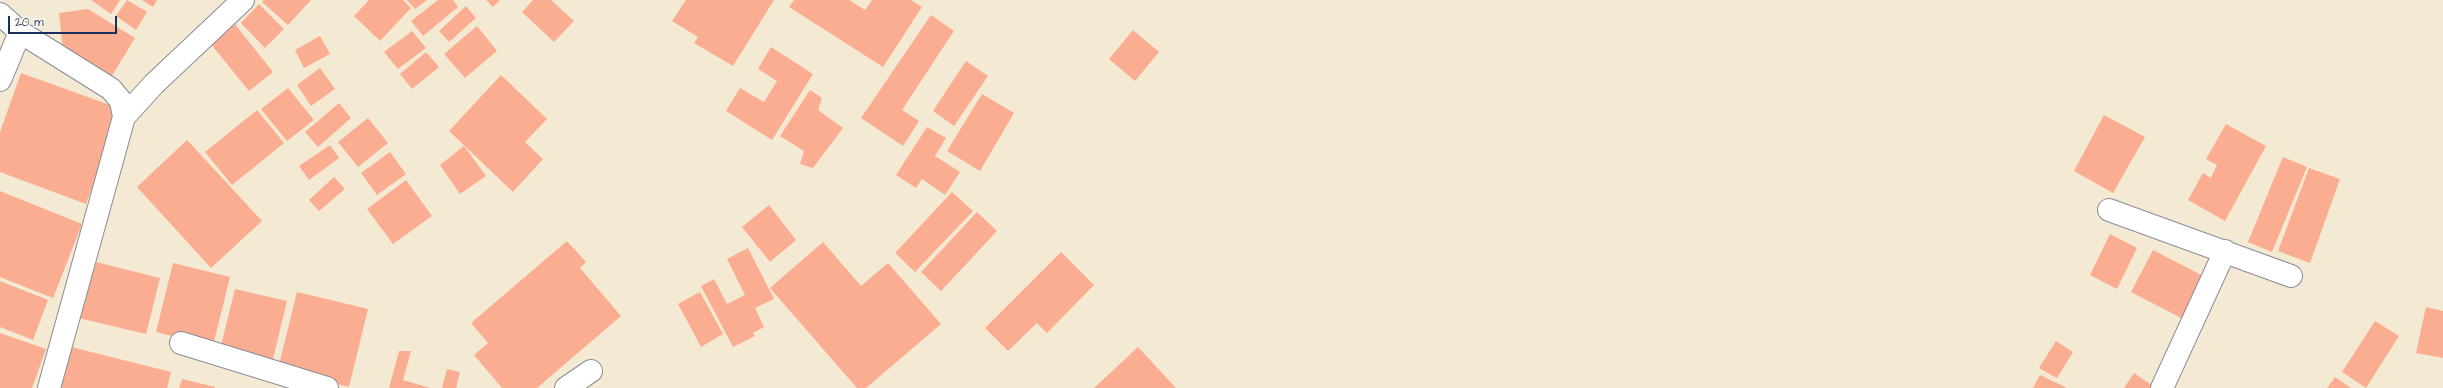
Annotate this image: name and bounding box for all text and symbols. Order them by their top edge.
scale bar [10,8,119,34]
text: 20 m [15,14,44,31]

